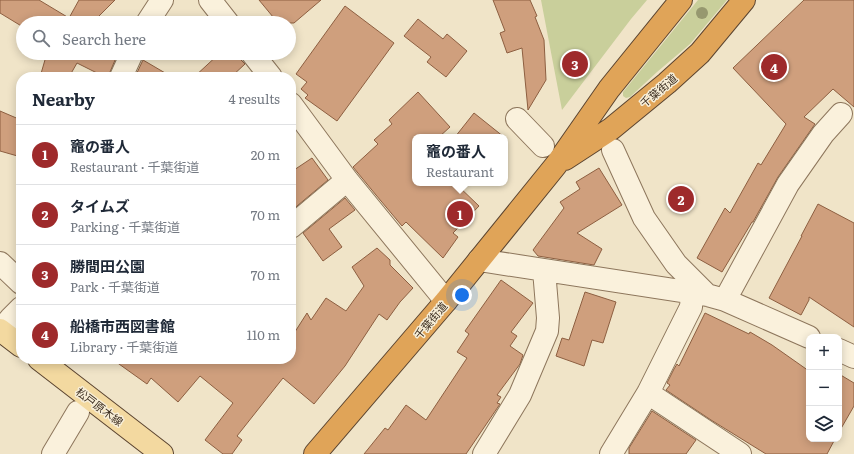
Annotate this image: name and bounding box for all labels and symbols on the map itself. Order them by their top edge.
pin: 3 [562,49,588,79]
pin: 4 [761,52,787,82]
street label: 千葉街道 [636,70,680,110]
pin: 2 [668,184,694,214]
pin: 1 [447,199,473,229]
your location [452,285,472,305]
street label: 千葉街道 [410,298,450,342]
street label: 松戸原木線 [73,383,127,429]

